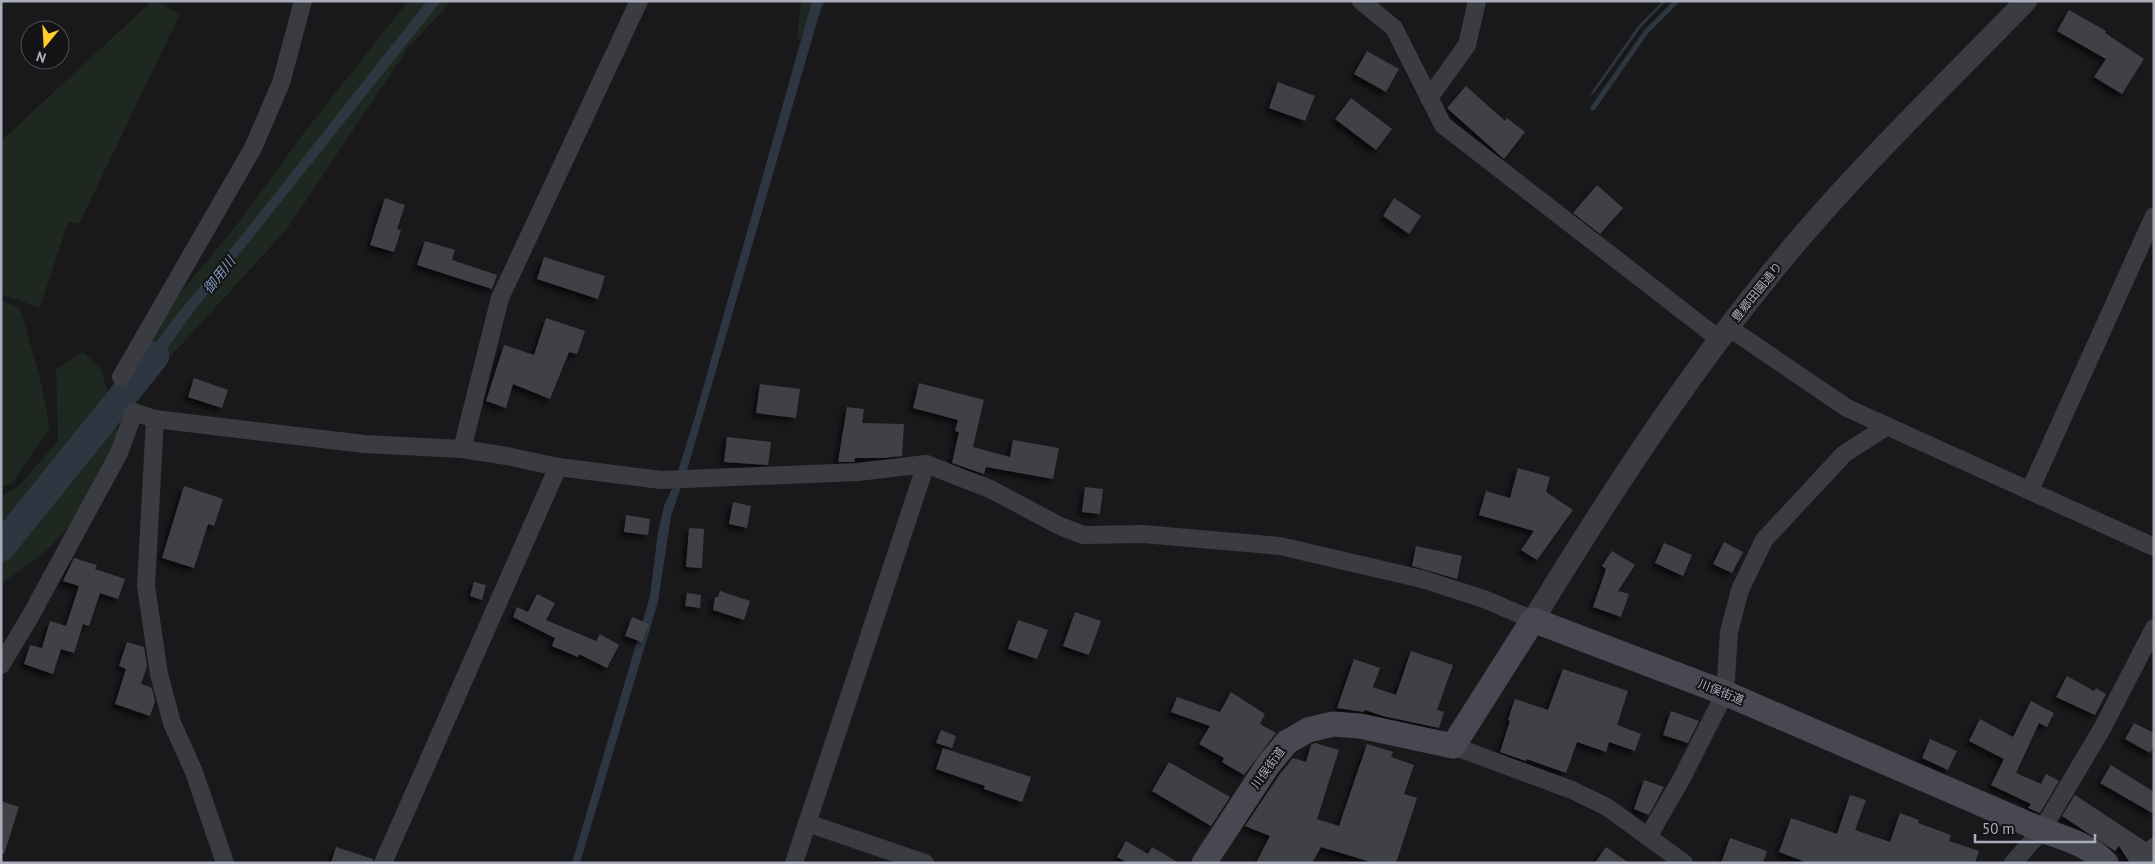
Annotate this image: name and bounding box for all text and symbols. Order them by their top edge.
north arrow [20,20,70,70]
text: N [34,47,48,67]
water label: 御用川 [199,251,240,297]
street label: 豊郷田園通り [1728,259,1785,324]
street label: 川俣街道 [1696,676,1746,707]
street label: 川俣街道 [1247,744,1288,792]
scale bar [1975,812,2095,844]
text: 50 m [1982,819,2015,838]

